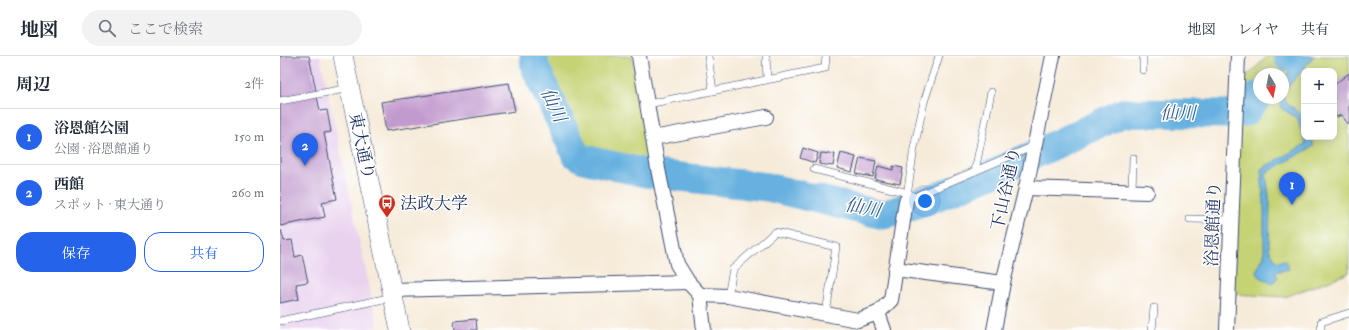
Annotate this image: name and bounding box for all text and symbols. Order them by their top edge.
search box [82,10,362,46]
icon: search [96,17,118,39]
text: 地図 [20,18,58,42]
text: ここで検索 [128,20,203,39]
text: 地図 [1188,21,1216,38]
text: レイヤ [1238,21,1279,38]
text: 共有 [1301,21,1329,38]
north arrow [1253,68,1289,104]
map controls [1301,68,1337,140]
button: + [1301,68,1337,104]
text: 周辺 [16,74,50,95]
text: 2件 [244,76,264,92]
water label: 仙川 [535,84,572,128]
water label: 仙川 [1160,102,1198,125]
button: − [1301,104,1337,140]
street label: 東大通り [345,111,379,181]
text: 浴恩館公園 [54,119,129,138]
text: 1 [27,129,31,145]
text: 150 m [234,129,264,145]
pin: 2 [292,133,318,166]
text: 公園 · 浴恩館通り [54,141,153,157]
street label: 下山谷通り [987,145,1025,233]
pin: 1 [1279,172,1305,205]
text: 西館 [54,175,84,194]
street label: 浴恩館通り [1201,181,1225,267]
text: 2 [26,185,32,201]
text: 260 m [231,185,264,201]
your location [915,191,935,211]
bus stop icon: 法政大学 [377,193,397,218]
place label: 法政大学 [400,193,468,214]
water label: 仙川 [843,194,885,223]
text: スポット · 東大通り [54,197,166,213]
button: 保存 [16,232,136,272]
button: 共有 [144,232,264,272]

